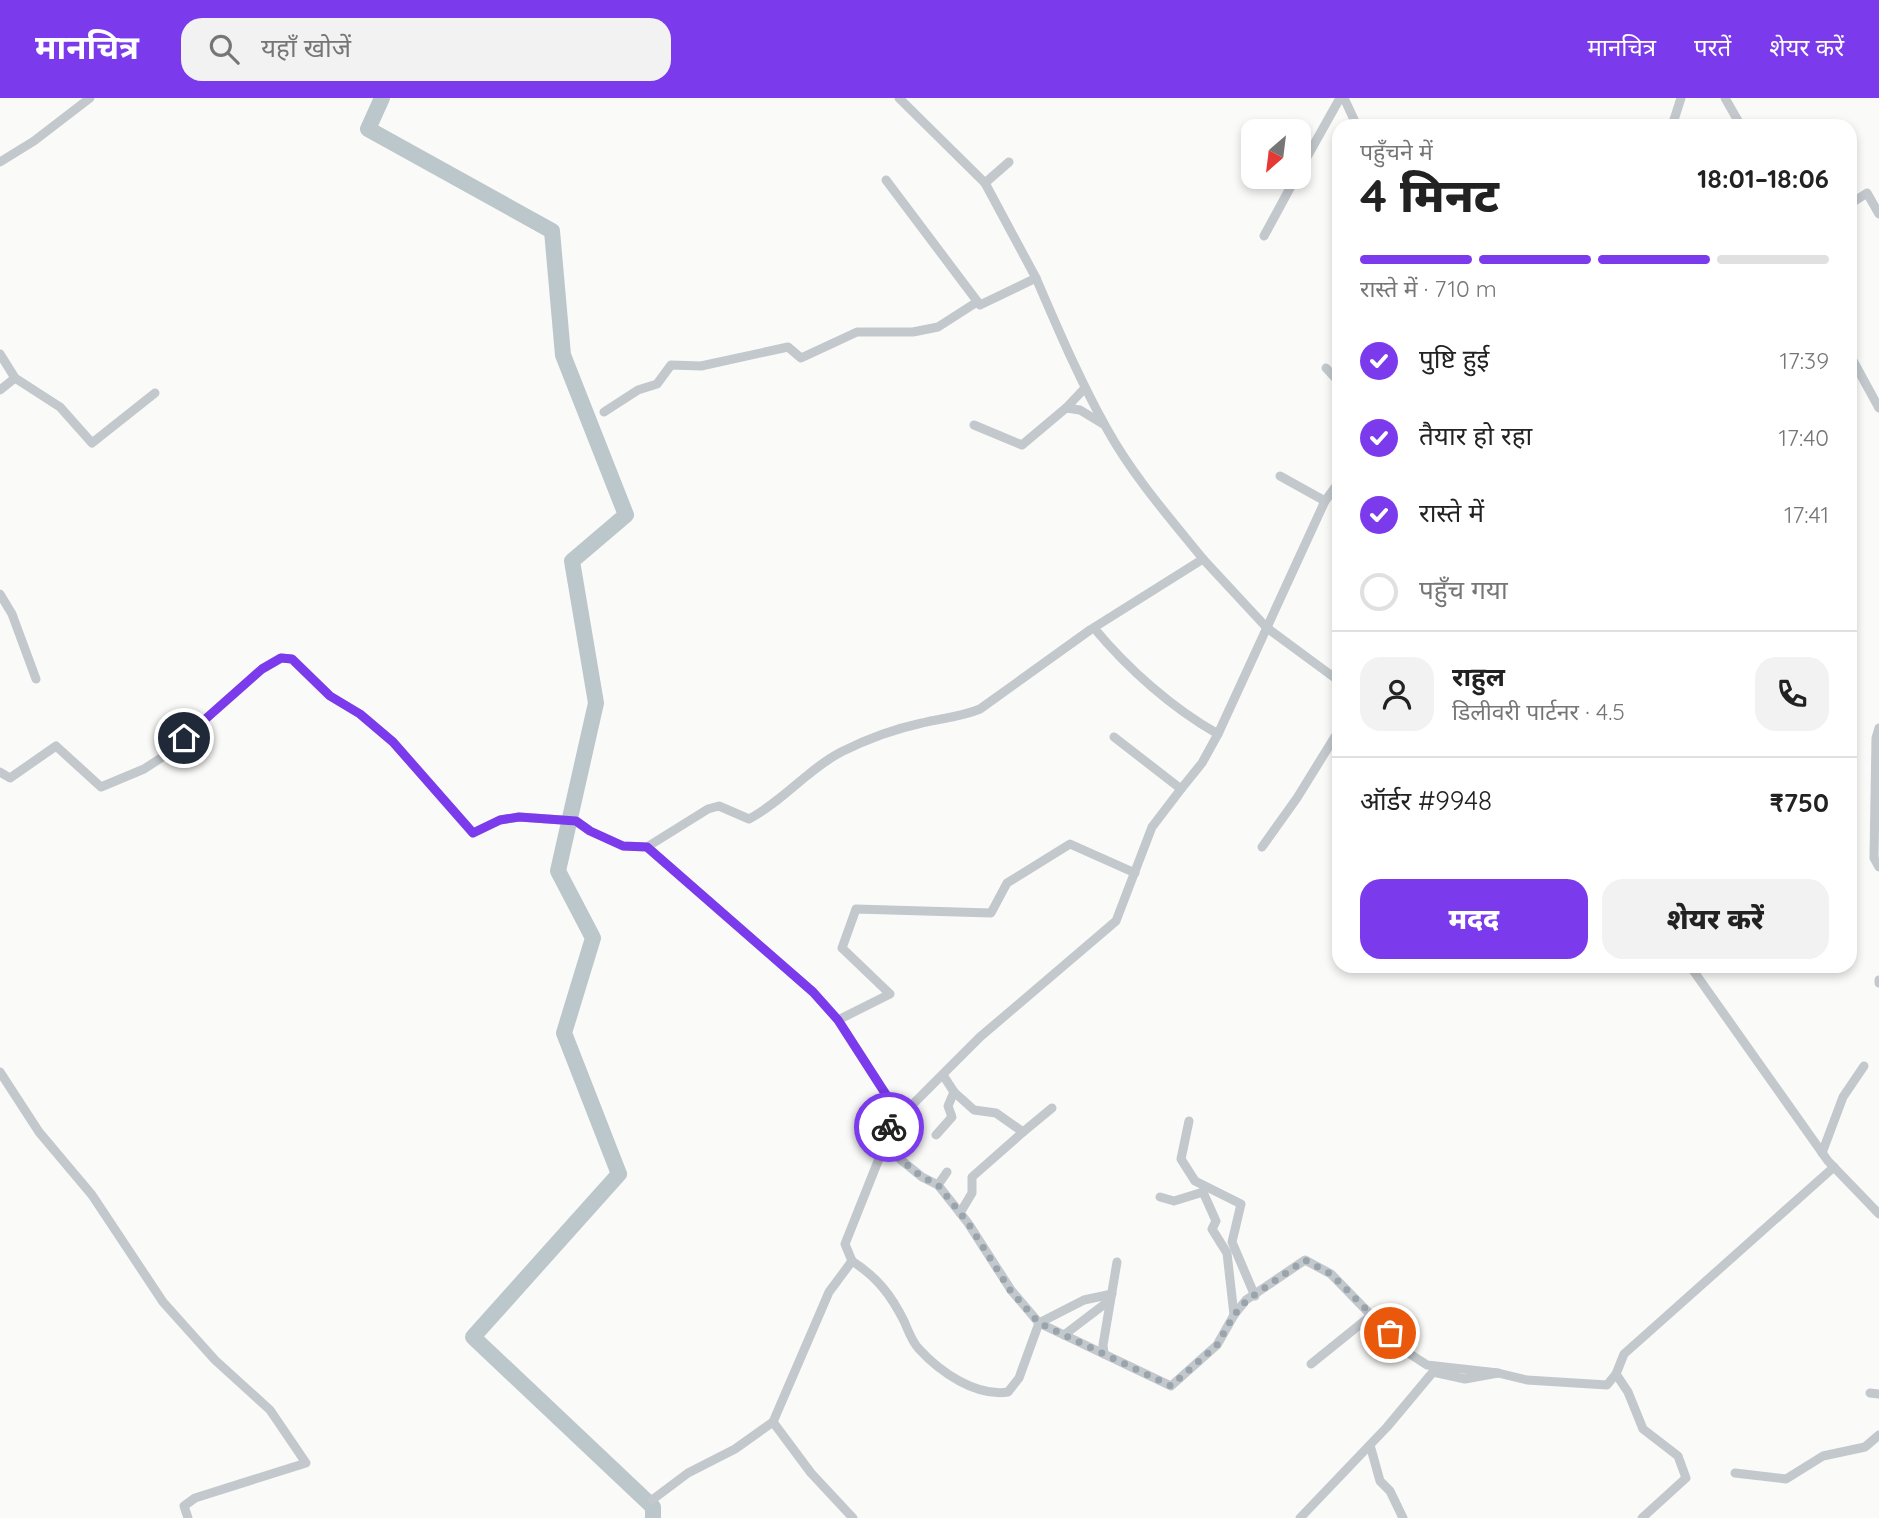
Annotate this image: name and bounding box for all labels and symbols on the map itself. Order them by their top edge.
north arrow [1241,119,1311,189]
pin [154,708,214,768]
courier [854,1092,924,1162]
pin [1360,1303,1420,1363]

